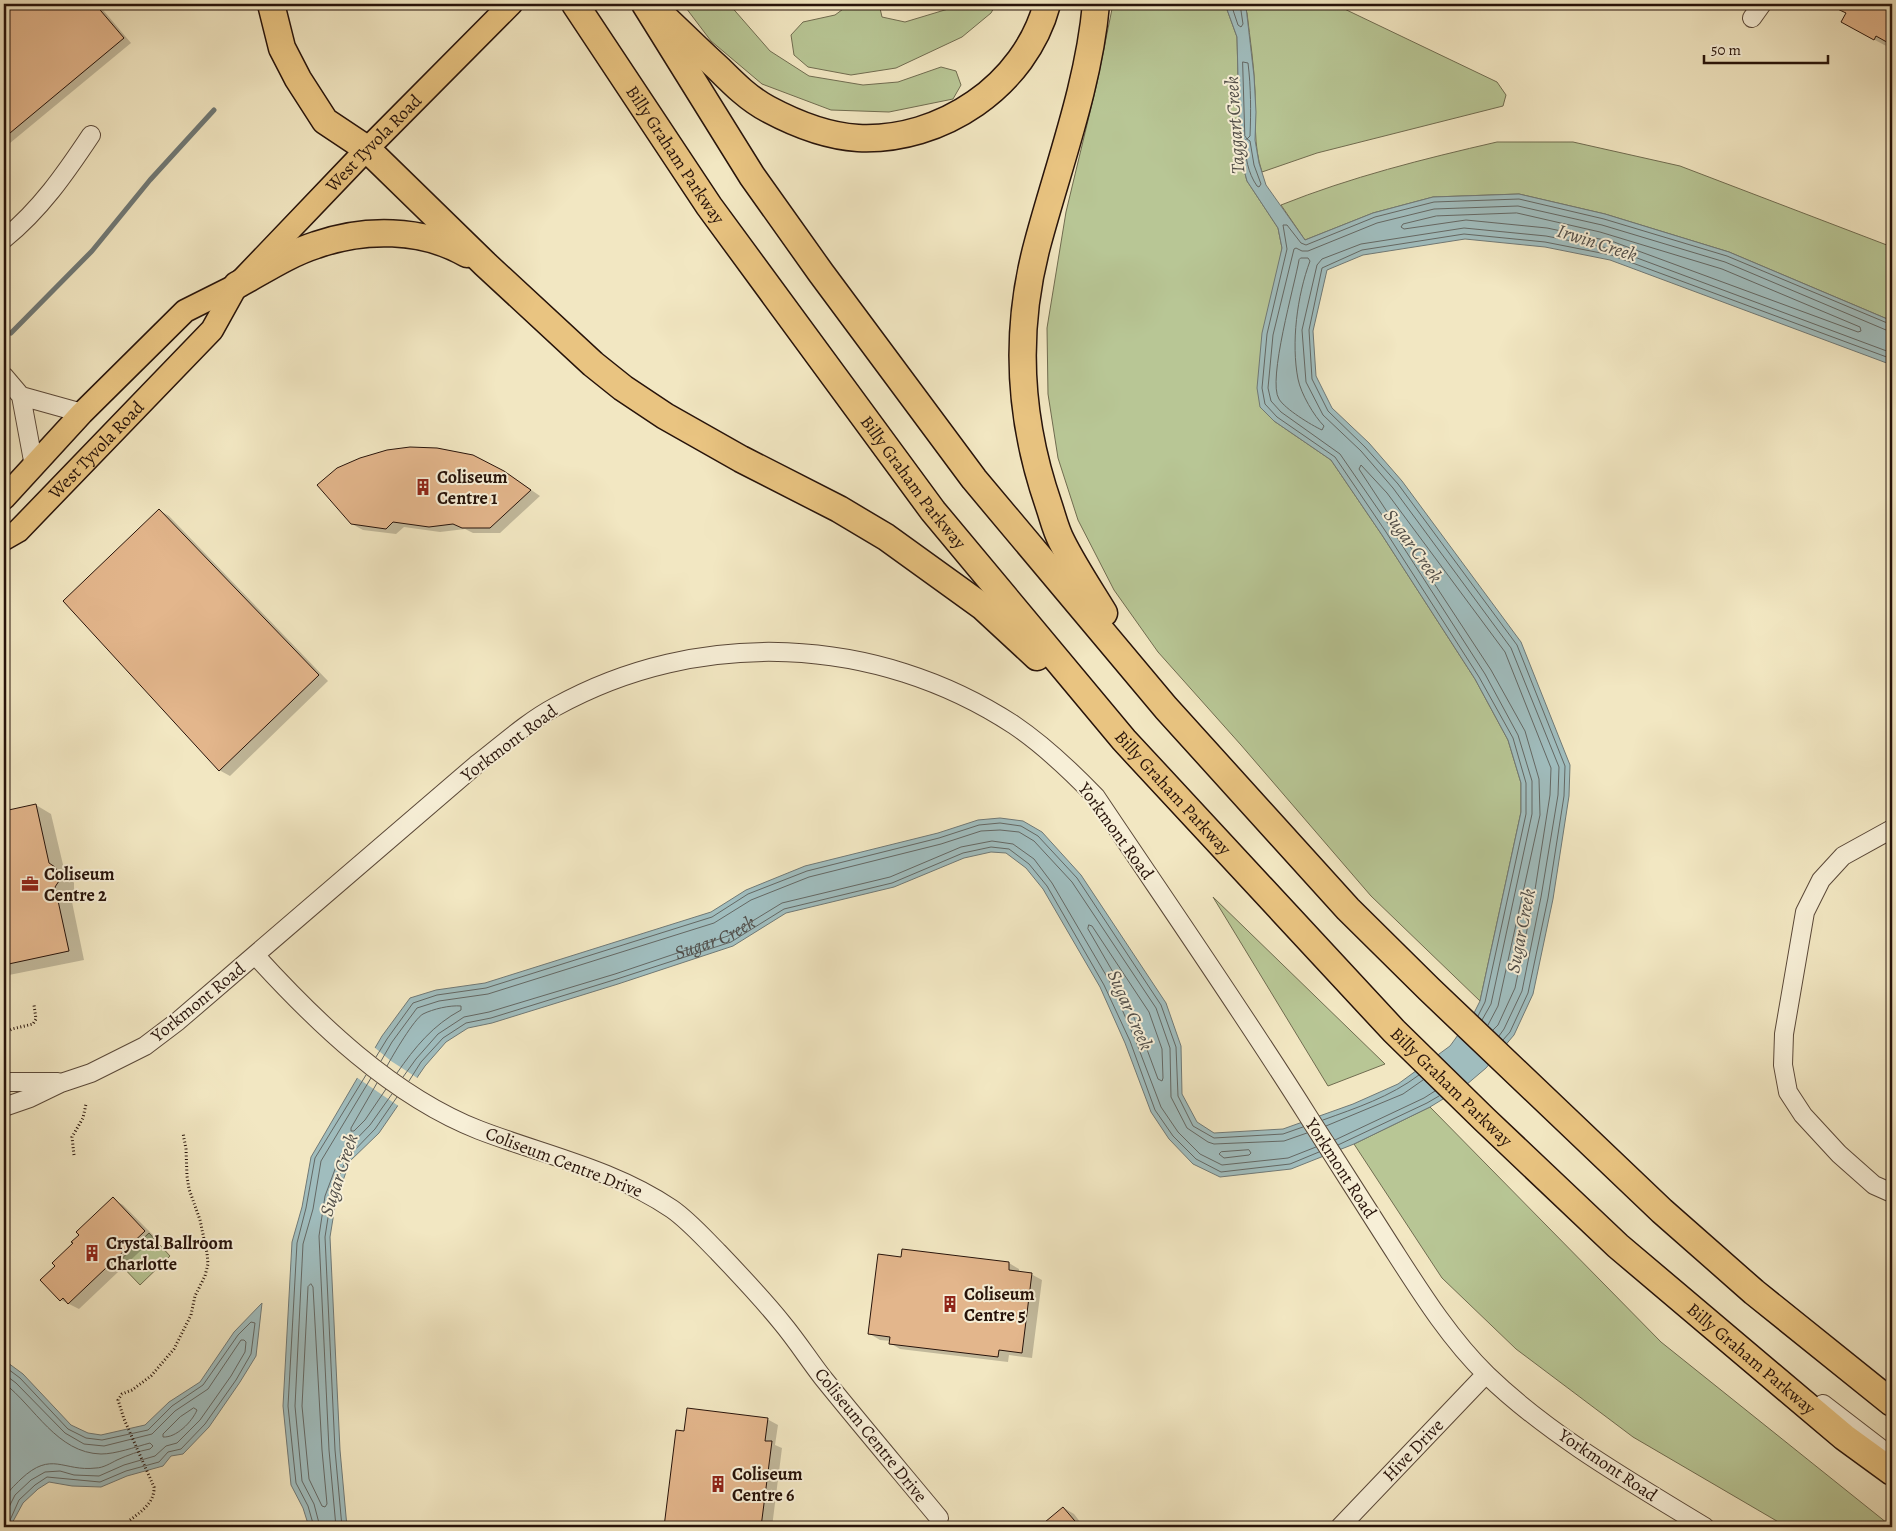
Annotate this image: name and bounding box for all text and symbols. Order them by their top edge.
scale bar [1704,32,1827,64]
text: 50 m [1711,40,1741,60]
water label: Taggart Creek [1219,75,1251,175]
street label: Billy Graham Parkway [620,81,731,230]
street label: West Tyvola Road [320,89,427,198]
water label: Irwin Creek [1554,218,1640,268]
street label: West Tyvola Road [43,395,150,505]
street label: Billy Graham Parkway [855,411,972,555]
place label: Coliseum Centre 1 [437,465,508,510]
building icon: Coliseum Centre 1 [413,477,433,497]
water label: Sugar Creek [1377,504,1449,588]
street label: Yorkmont Road [455,699,562,788]
street label: Billy Graham Parkway [1109,725,1237,861]
street label: Yorkmont Road [1072,777,1160,885]
place label: Coliseum Centre 2 [44,862,115,907]
office icon: Coliseum Centre 2 [20,874,40,894]
water label: Sugar Creek [1500,887,1542,975]
water label: Sugar Creek [671,909,760,966]
street label: Yorkmont Road [145,956,250,1048]
water label: Sugar Creek [1101,966,1159,1054]
street label: Billy Graham Parkway [1385,1022,1518,1152]
street label: Yorkmont Road [1299,1113,1382,1223]
street label: Coliseum Centre Drive [482,1121,646,1203]
water label: Sugar Creek [313,1130,365,1220]
place label: Crystal Ballroom Charlotte [106,1231,233,1276]
building icon: Crystal Ballroom Charlotte [82,1243,102,1263]
place label: Coliseum Centre 5 [964,1282,1035,1327]
building icon: Coliseum Centre 5 [940,1294,960,1314]
street label: Billy Graham Parkway [1682,1297,1822,1421]
street label: Coliseum Centre Drive [809,1363,933,1507]
street label: Hive Drive [1377,1414,1449,1486]
street label: Yorkmont Road [1553,1422,1662,1507]
place label: Coliseum Centre 6 [732,1462,803,1507]
building icon: Coliseum Centre 6 [708,1474,728,1494]

